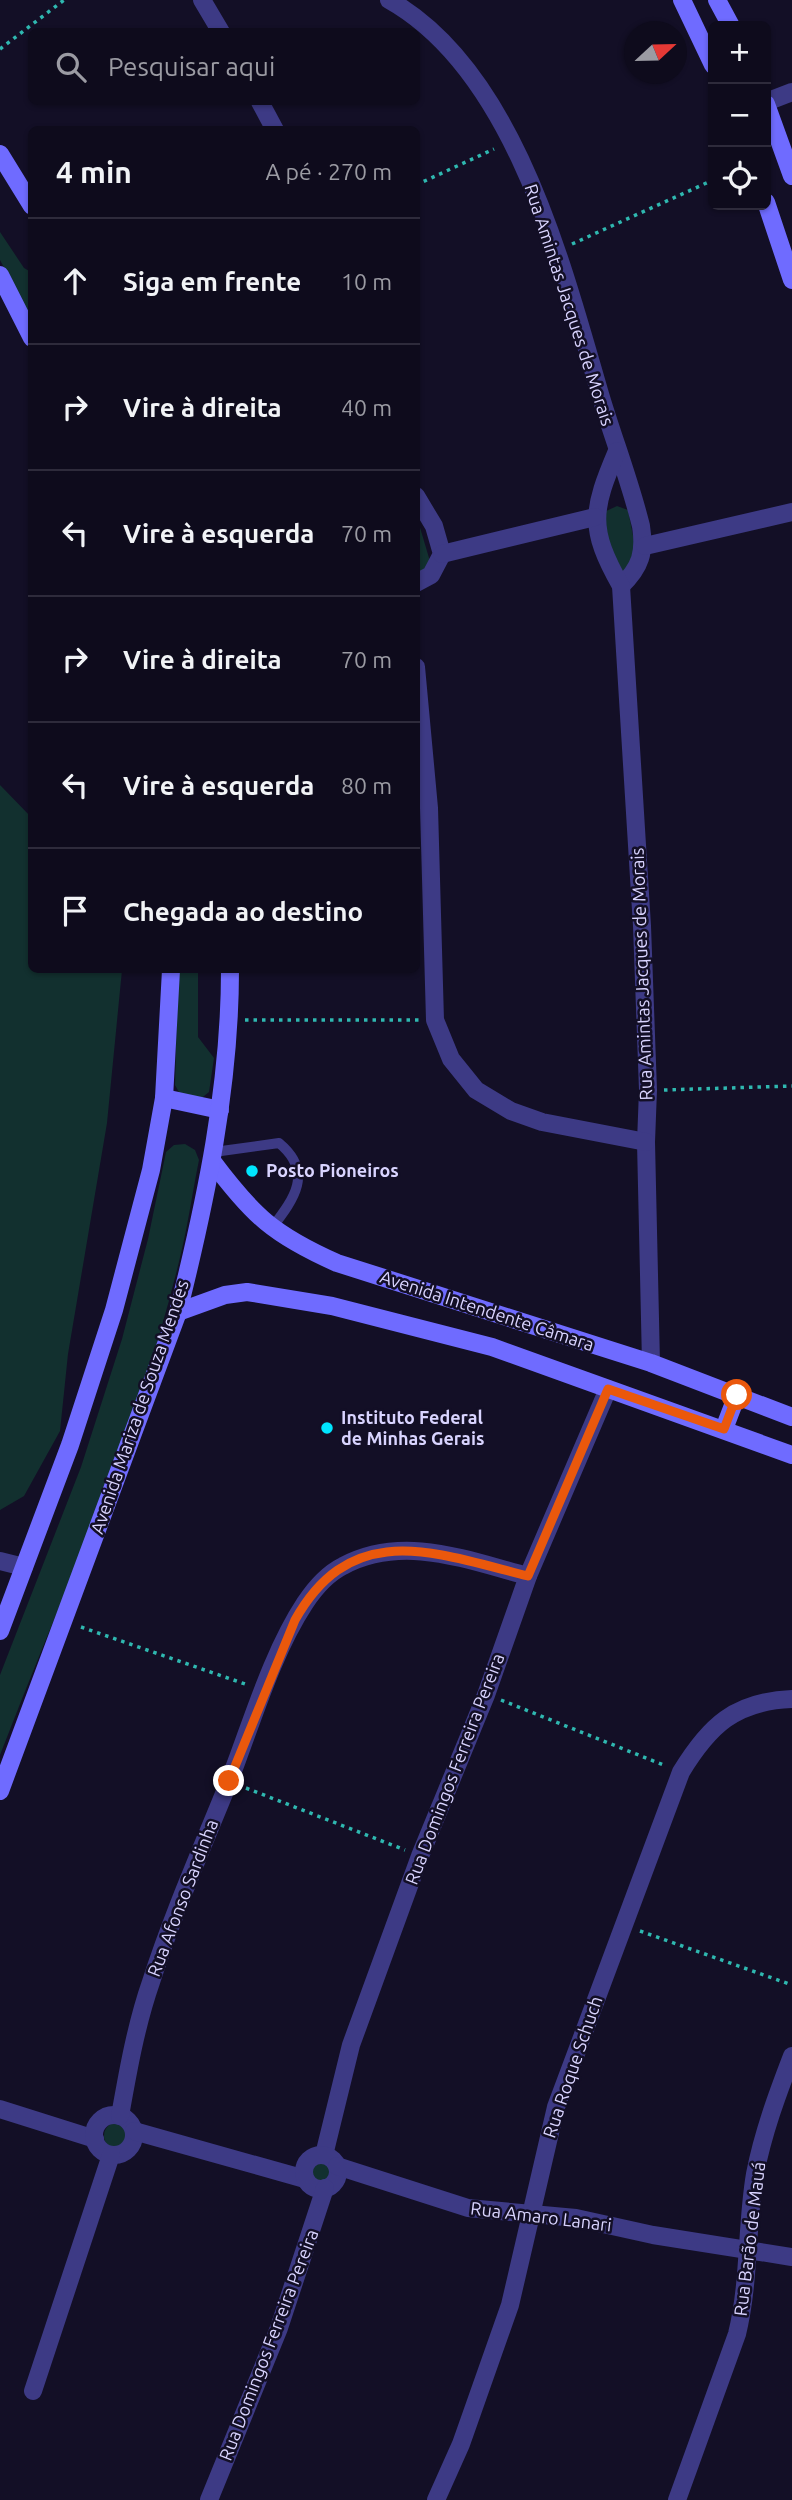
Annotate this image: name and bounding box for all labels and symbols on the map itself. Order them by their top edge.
north arrow [624,21,687,84]
street label: Rua Amintas Jacques de Morais [521,181,619,428]
street label: Rua Amintas Jacques de Morais [627,847,655,1101]
place label: Posto Pioneiros [266,1160,399,1180]
marker: Posto Pioneiros [244,1163,260,1179]
street label: Avenida Intendente Câmara [378,1266,597,1354]
street label: Avenida Mariza de Souza Mendes [86,1277,192,1536]
route start [721,1379,752,1410]
place label: Instituto Federal de Minhas Gerais [341,1407,484,1448]
marker: Instituto Federal de Minhas Gerais [319,1420,335,1436]
street label: Rua Domingos Ferreira Pereira [401,1650,508,1887]
route end [213,1765,244,1796]
street label: Rua Afonso Sardinha [143,1816,221,1979]
street label: Rua Roque Schuch [538,1993,606,2140]
street label: Rua Barão de Mauá [730,2161,768,2317]
street label: Rua Amaro Lanari [469,2197,613,2235]
street label: Rua Domingos Ferreira Pereira [215,2226,322,2463]

